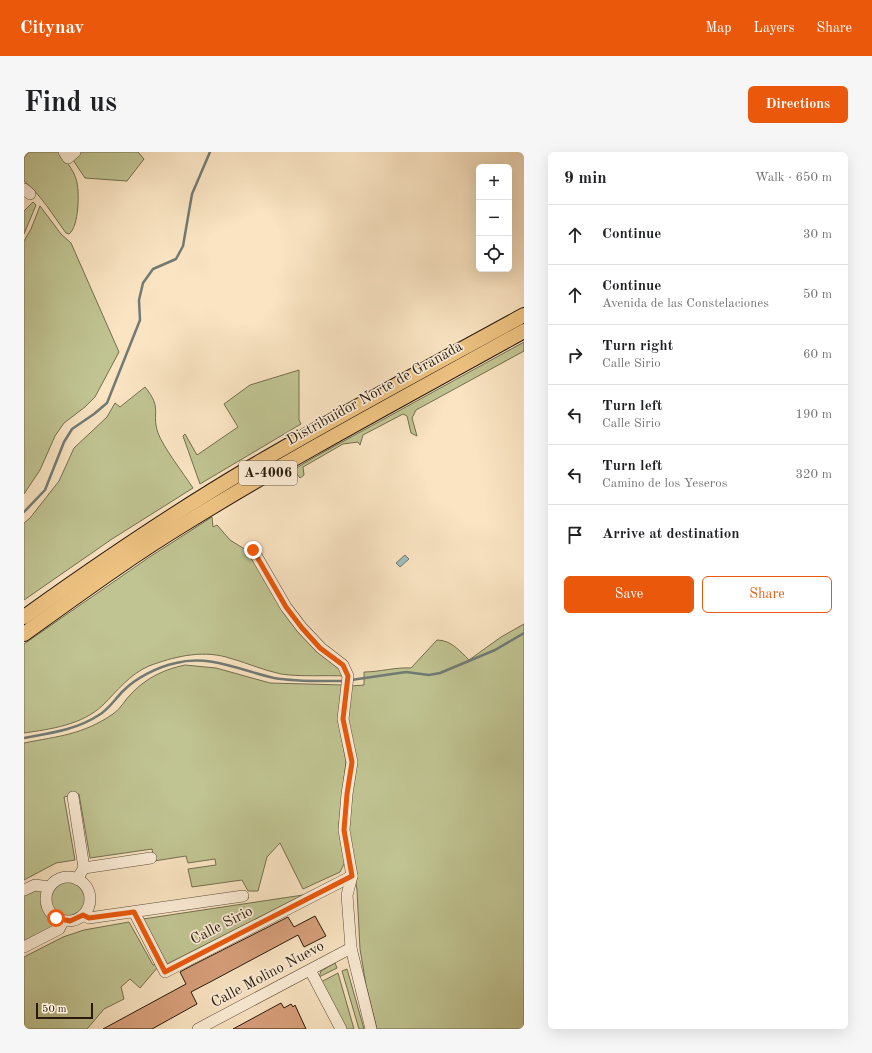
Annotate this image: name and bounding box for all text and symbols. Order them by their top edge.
text: Citynav [20,19,84,38]
text: Map [706,21,732,35]
text: Layers [754,21,795,35]
text: Share [817,21,852,35]
button: Directions [748,86,848,123]
text: Find us [24,90,117,118]
map controls [476,164,512,272]
button: + [476,164,512,200]
text: 9 min [564,170,607,187]
text: Walk · 650 m [755,171,832,184]
button: − [476,200,512,236]
icon: ahead [564,224,586,246]
text: Continue [602,227,661,242]
text: 30 m [803,228,832,241]
button: locate [476,236,512,272]
text: Continue [602,279,661,294]
icon: ahead [564,284,586,306]
text: 50 m [803,288,832,301]
text: Avenida de las Constelaciones [602,297,769,310]
street label: Distribuidor Norte de Granada [285,339,466,449]
text: Turn right [602,339,673,354]
icon: right [564,344,586,366]
text: 60 m [803,348,832,361]
text: Calle Sirio [602,357,661,370]
text: Turn left [602,399,662,414]
icon: left [564,404,586,426]
text: 190 m [795,408,832,421]
text: Calle Sirio [602,417,661,430]
text: Turn left [602,459,662,474]
road number: A-4006 [239,461,297,485]
icon: left [564,464,586,486]
text: 320 m [795,468,832,481]
text: Camino de los Yeseros [602,477,727,490]
icon: arrive [564,524,586,546]
text: Arrive at destination [602,527,740,542]
route end [244,541,262,559]
button: Save [564,576,694,613]
button: Share [702,576,832,613]
street label: Calle Sirio [188,904,256,948]
route start [47,909,65,927]
street label: Calle Molino Nuevo [209,939,327,1011]
scale bar [36,1001,93,1020]
text: 50 m [42,1004,67,1015]

